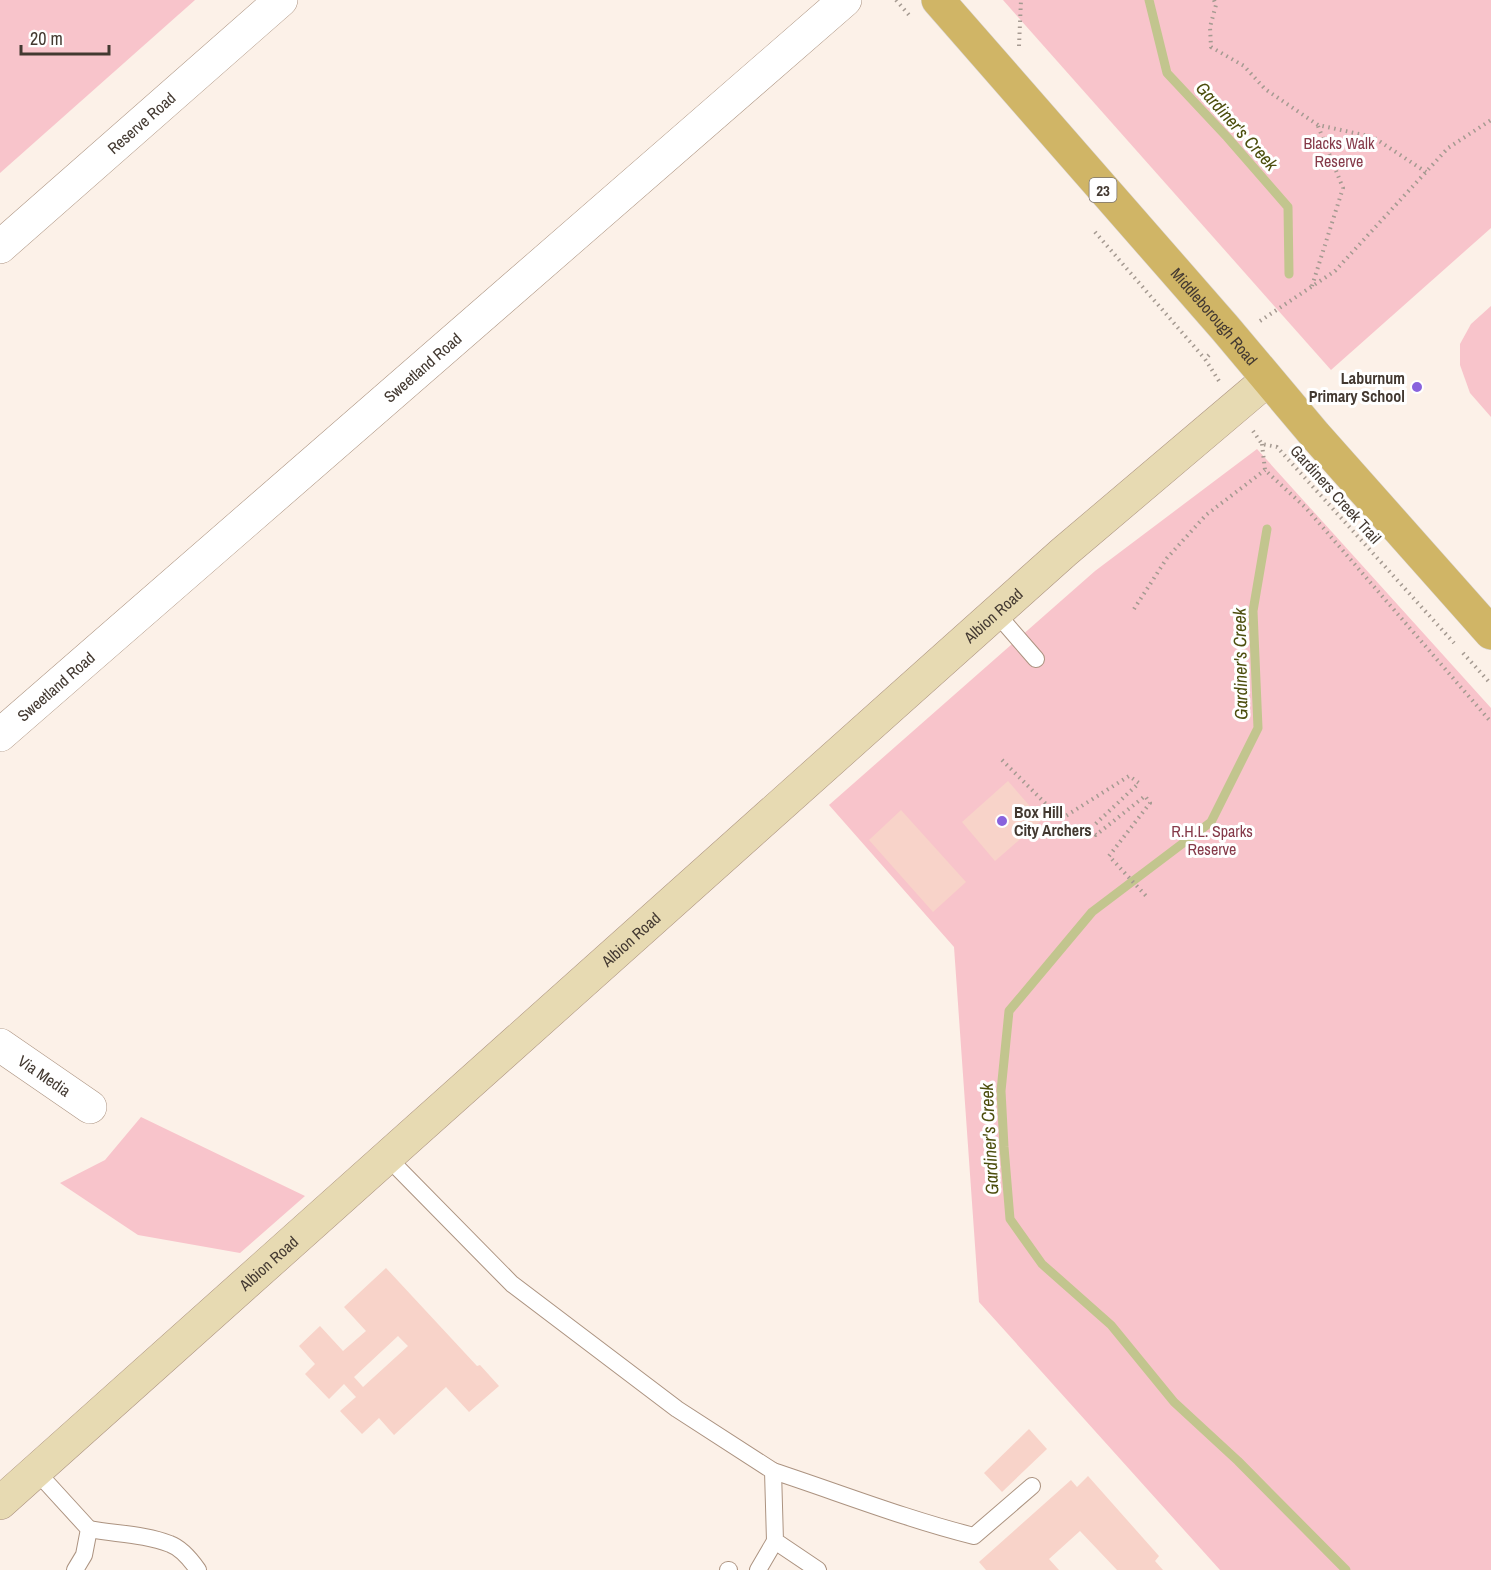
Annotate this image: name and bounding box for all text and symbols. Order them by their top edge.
scale bar [21,18,110,56]
text: 20 m [30,26,63,51]
water label: Gardiner's Creek [1190,76,1284,176]
street label: Reserve Road [102,87,180,159]
park label: Blacks Walk Reserve [1304,132,1375,172]
road number: 23 [1090,178,1116,202]
street label: Middleborough Road [1166,263,1263,370]
street label: Sweetland Road [379,328,466,407]
place label: Laburnum Primary School [1309,367,1405,407]
marker: Laburnum Primary School [1410,380,1424,394]
street label: Gardiners Creek Trail [1286,440,1386,548]
street label: Albion Road [958,583,1027,648]
water label: Gardiner's Creek [1227,607,1253,720]
street label: Sweetland Road [12,647,99,726]
place label: Box Hill City Archers [1014,801,1092,841]
marker: Box Hill City Archers [995,814,1009,828]
park label: R.H.L. Sparks Reserve [1171,820,1253,860]
street label: Albion Road [596,907,665,972]
street label: Via Media [14,1050,76,1102]
water label: Gardiner's Creek [974,1082,1004,1196]
street label: Albion Road [233,1231,303,1296]

